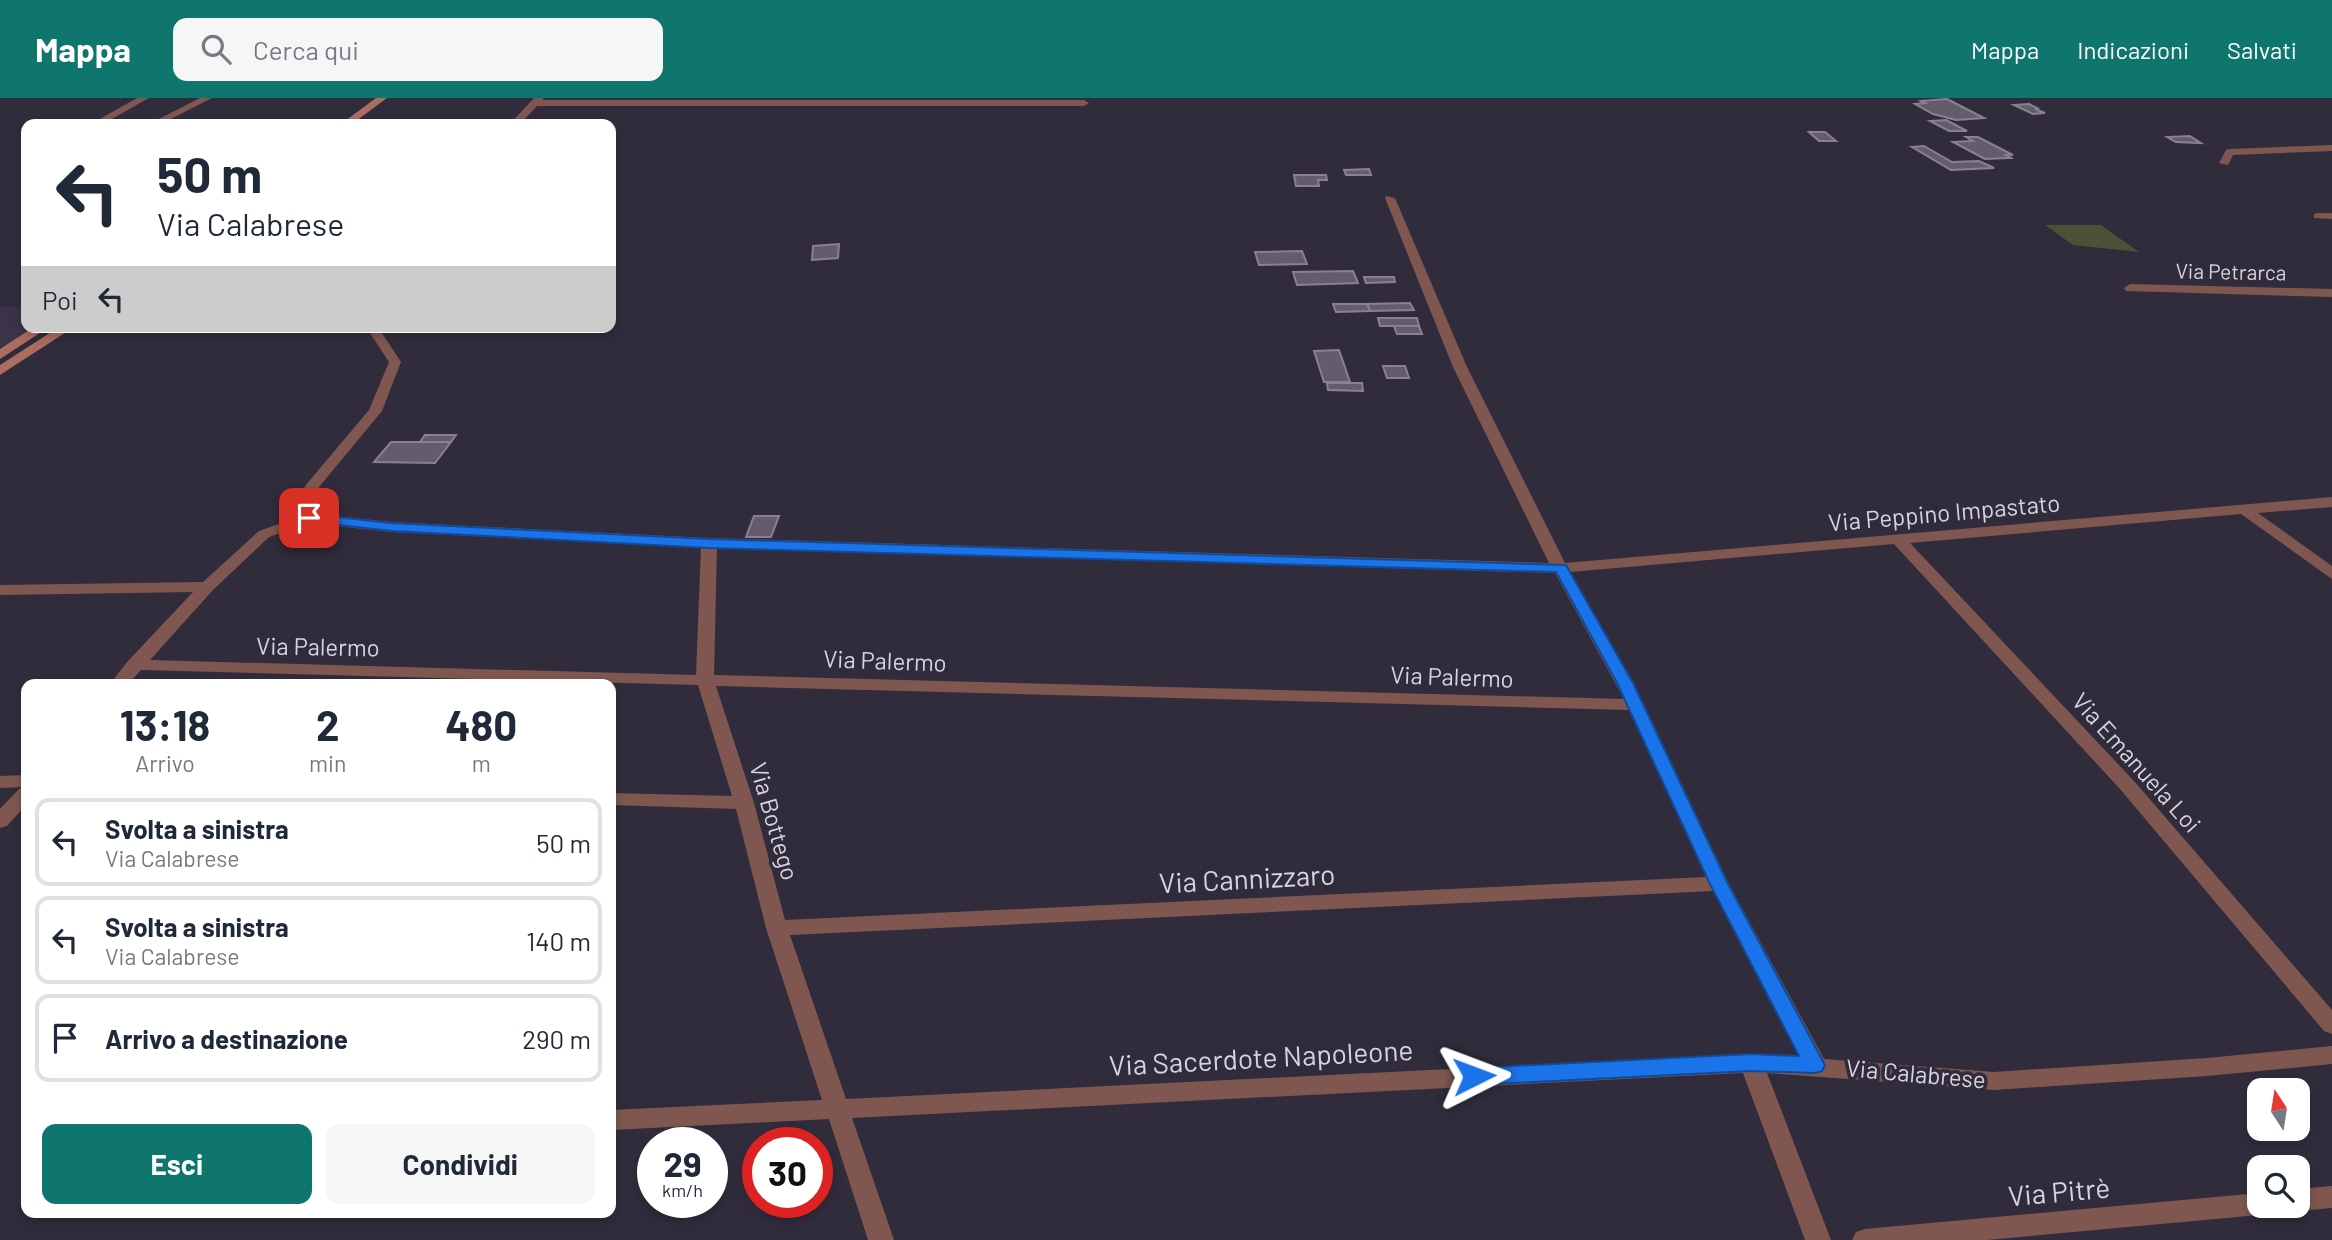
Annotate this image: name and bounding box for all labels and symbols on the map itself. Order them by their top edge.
street label: Via Petrarca [2175,258,2287,284]
street label: Via Peppino Impastato [1827,487,2061,537]
pin [279,488,339,548]
street label: Via Palermo [256,630,380,662]
street label: Via Palermo [823,643,947,677]
street label: Via Palermo [1390,659,1514,693]
street label: Via Emanuela Loi [2067,686,2207,838]
street label: Via Bottego [744,759,806,883]
street label: Via Cannizzaro [1158,856,1336,900]
street label: Via Sacerdote Napoleone [1108,1032,1414,1082]
position arrow [1437,1039,1511,1113]
street label: Via Calabrese [1845,1052,1987,1094]
north arrow [2247,1078,2310,1141]
speed limit sign: 30 [742,1127,833,1218]
street label: Via Pitrè [2006,1170,2112,1212]

